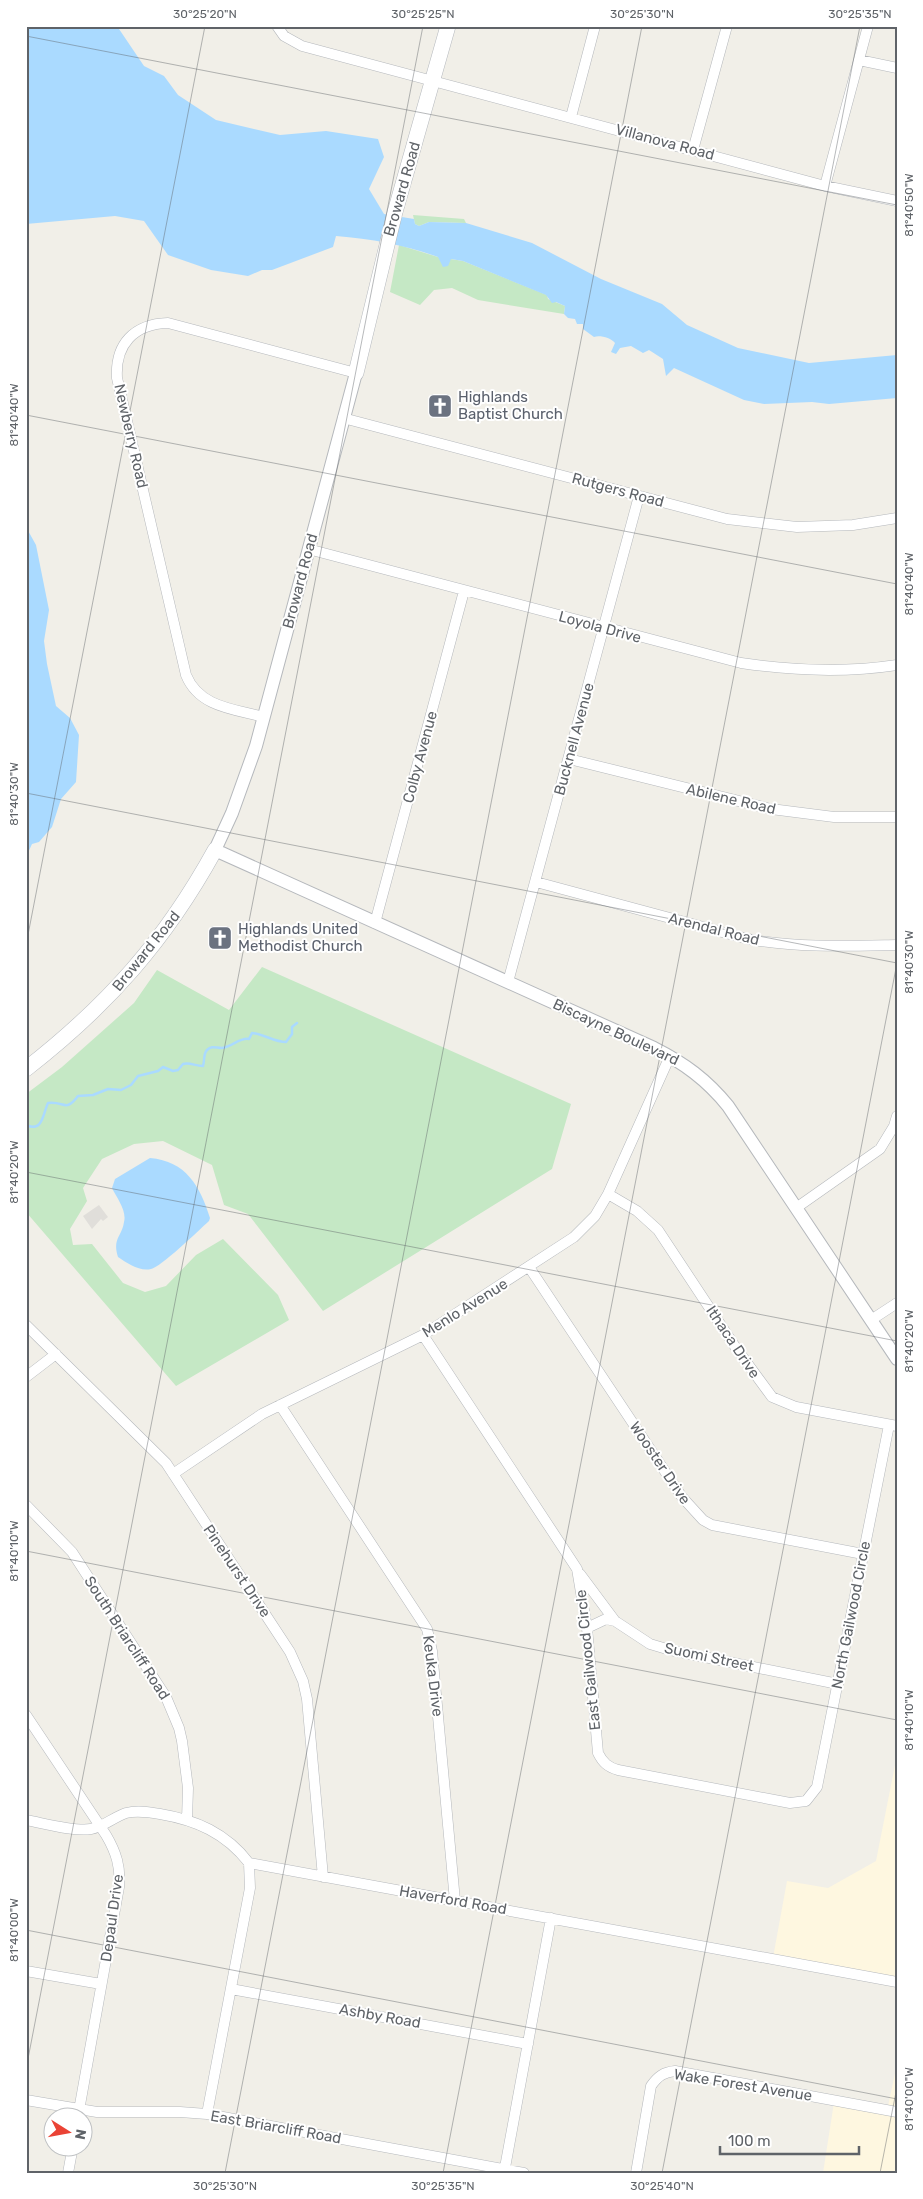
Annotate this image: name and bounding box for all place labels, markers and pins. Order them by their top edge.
place label: Highlands Baptist Church [458,388,563,423]
church icon: Highlands Baptist Church [427,393,453,419]
place label: Highlands United Methodist Church [238,920,363,955]
church icon: Highlands United Methodist Church [207,925,233,951]

